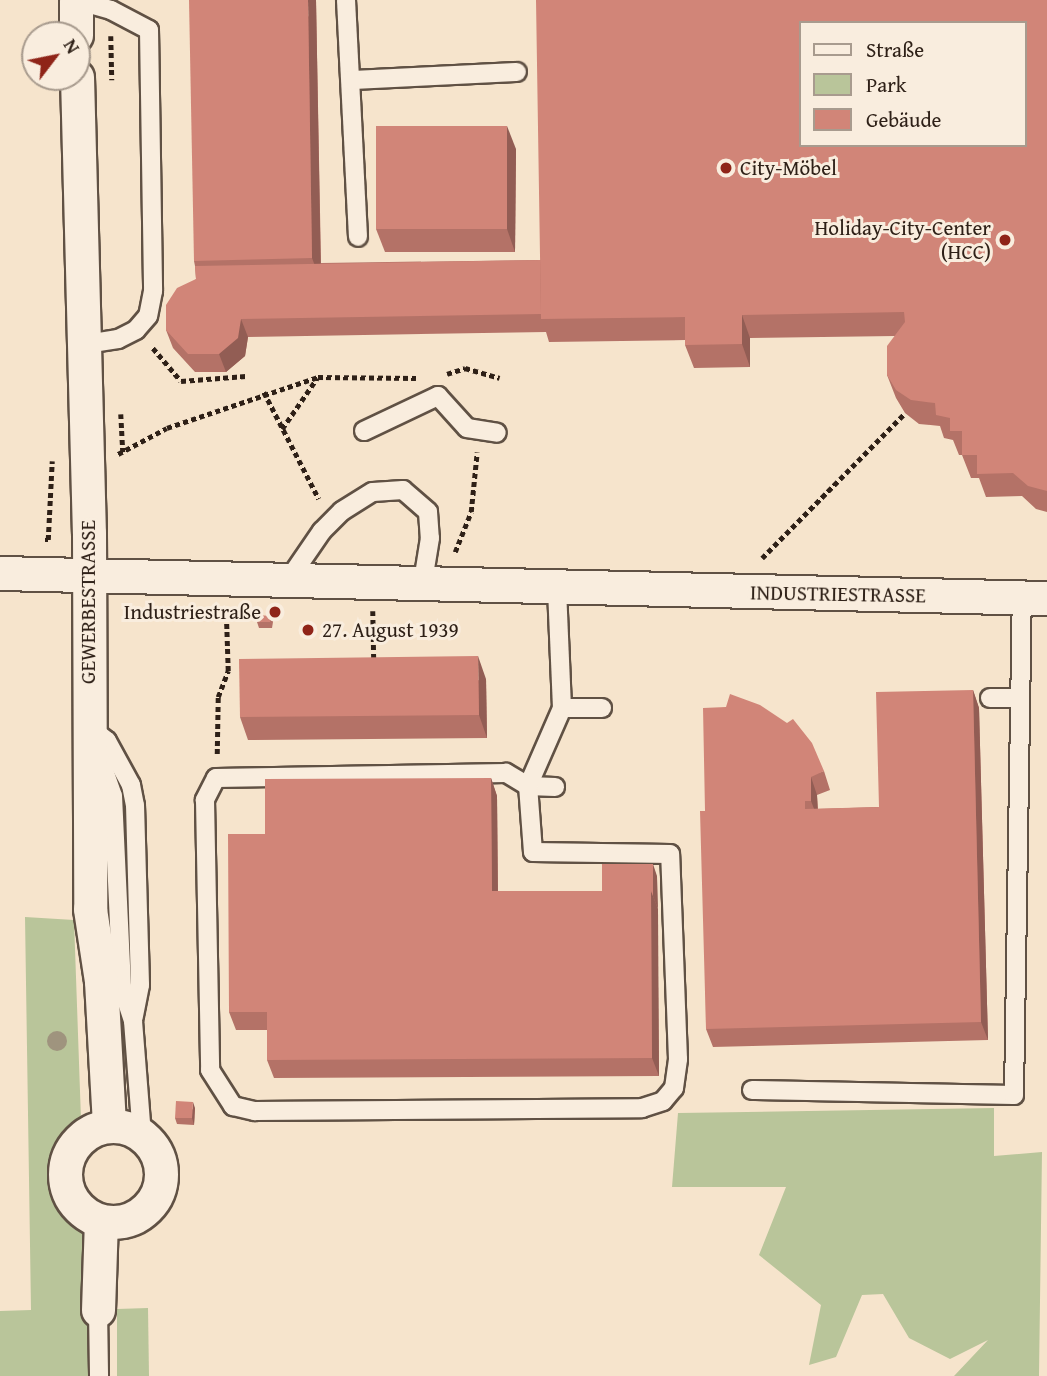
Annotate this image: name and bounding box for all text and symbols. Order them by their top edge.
north arrow [21,21,91,91]
legend [799,21,1026,147]
text: N [57,33,87,59]
text: Straße [866,34,924,65]
text: Park [866,69,907,100]
text: Gebäude [866,104,941,135]
place label: City-Möbel [740,155,837,181]
marker: City-Möbel [718,160,734,176]
place label: Holiday-City-Center (HCC) [814,215,991,265]
marker: Holiday-City-Center (HCC) [997,232,1013,248]
street label: GEWERBESTRASSE [75,520,101,684]
street label: INDUSTRIESTRASSE [750,580,926,608]
place label: Industriestraße [124,599,261,625]
marker: Industriestraße [267,604,283,620]
place label: 27. August 1939 [322,617,459,643]
marker: 27. August 1939 [300,622,316,638]

